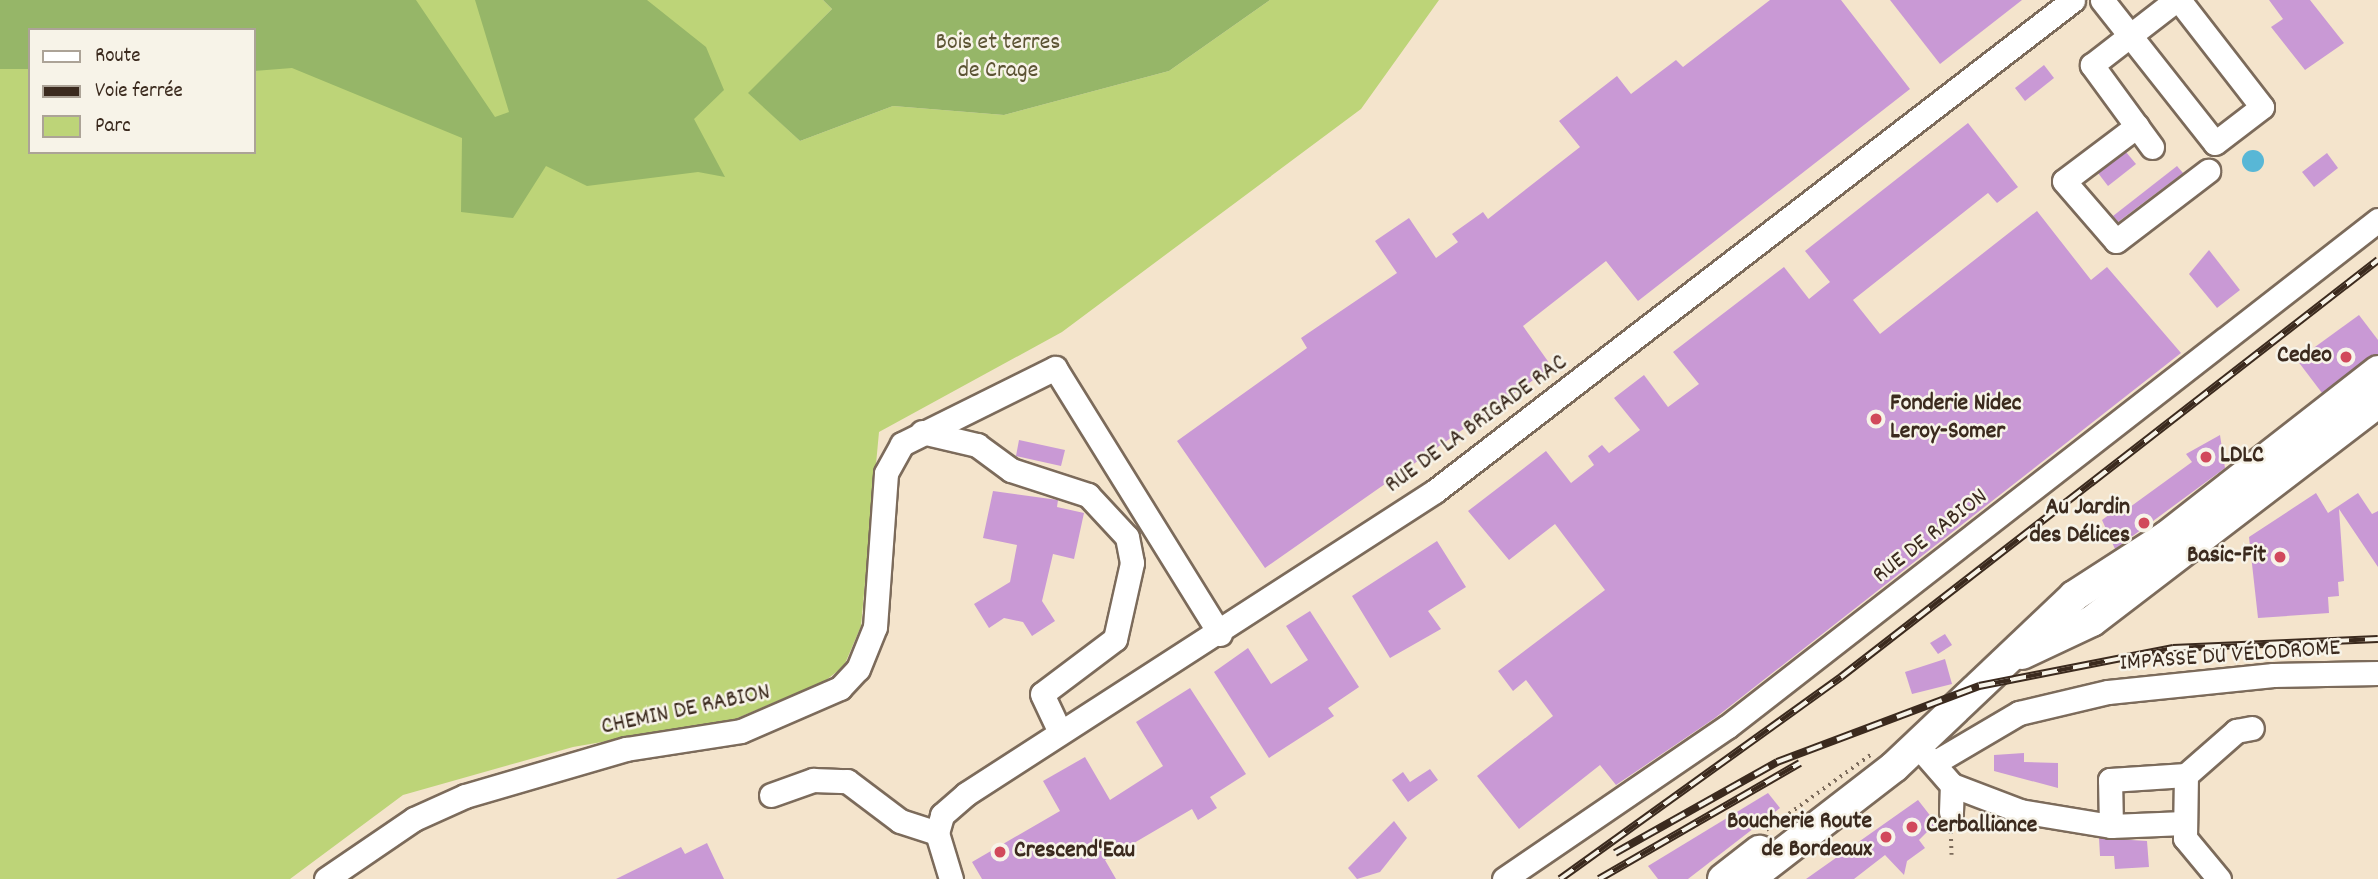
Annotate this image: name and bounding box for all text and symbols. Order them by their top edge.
legend [28,28,256,154]
park label: Bois et terres de Crage [936,30,1060,86]
text: Route [95,42,141,72]
text: Voie ferrée [95,77,183,107]
text: Parc [95,112,131,142]
place label: Cedeo [2277,343,2332,371]
street label: RUE DE LA BRIGADE RAC [1380,349,1574,501]
marker: Cedeo [2338,349,2354,365]
place label: Fonderie Nidec Leroy-Somer [1890,391,2021,447]
marker: Fonderie Nidec Leroy-Somer [1868,411,1884,427]
place label: LDLC [2220,443,2264,471]
marker: LDLC [2198,449,2214,465]
street label: RUE DE RABION [1868,483,1994,591]
place label: Au Jardin des Délices [2029,495,2130,551]
marker: Au Jardin des Délices [2136,515,2152,531]
place label: Basic-Fit [2187,543,2266,571]
marker: Basic-Fit [2272,549,2288,565]
street label: IMPASSE DU VÉLODROME [2119,635,2341,679]
street label: CHEMIN DE RABION [599,679,773,743]
place label: Boucherie Route de Bordeaux [1727,809,1872,865]
place label: Cerballiance [1926,813,2037,841]
marker: Cerballiance [1904,819,1920,835]
marker: Boucherie Route de Bordeaux [1878,829,1894,845]
place label: Crescend'Eau [1014,838,1135,866]
marker: Crescend'Eau [992,844,1008,860]

